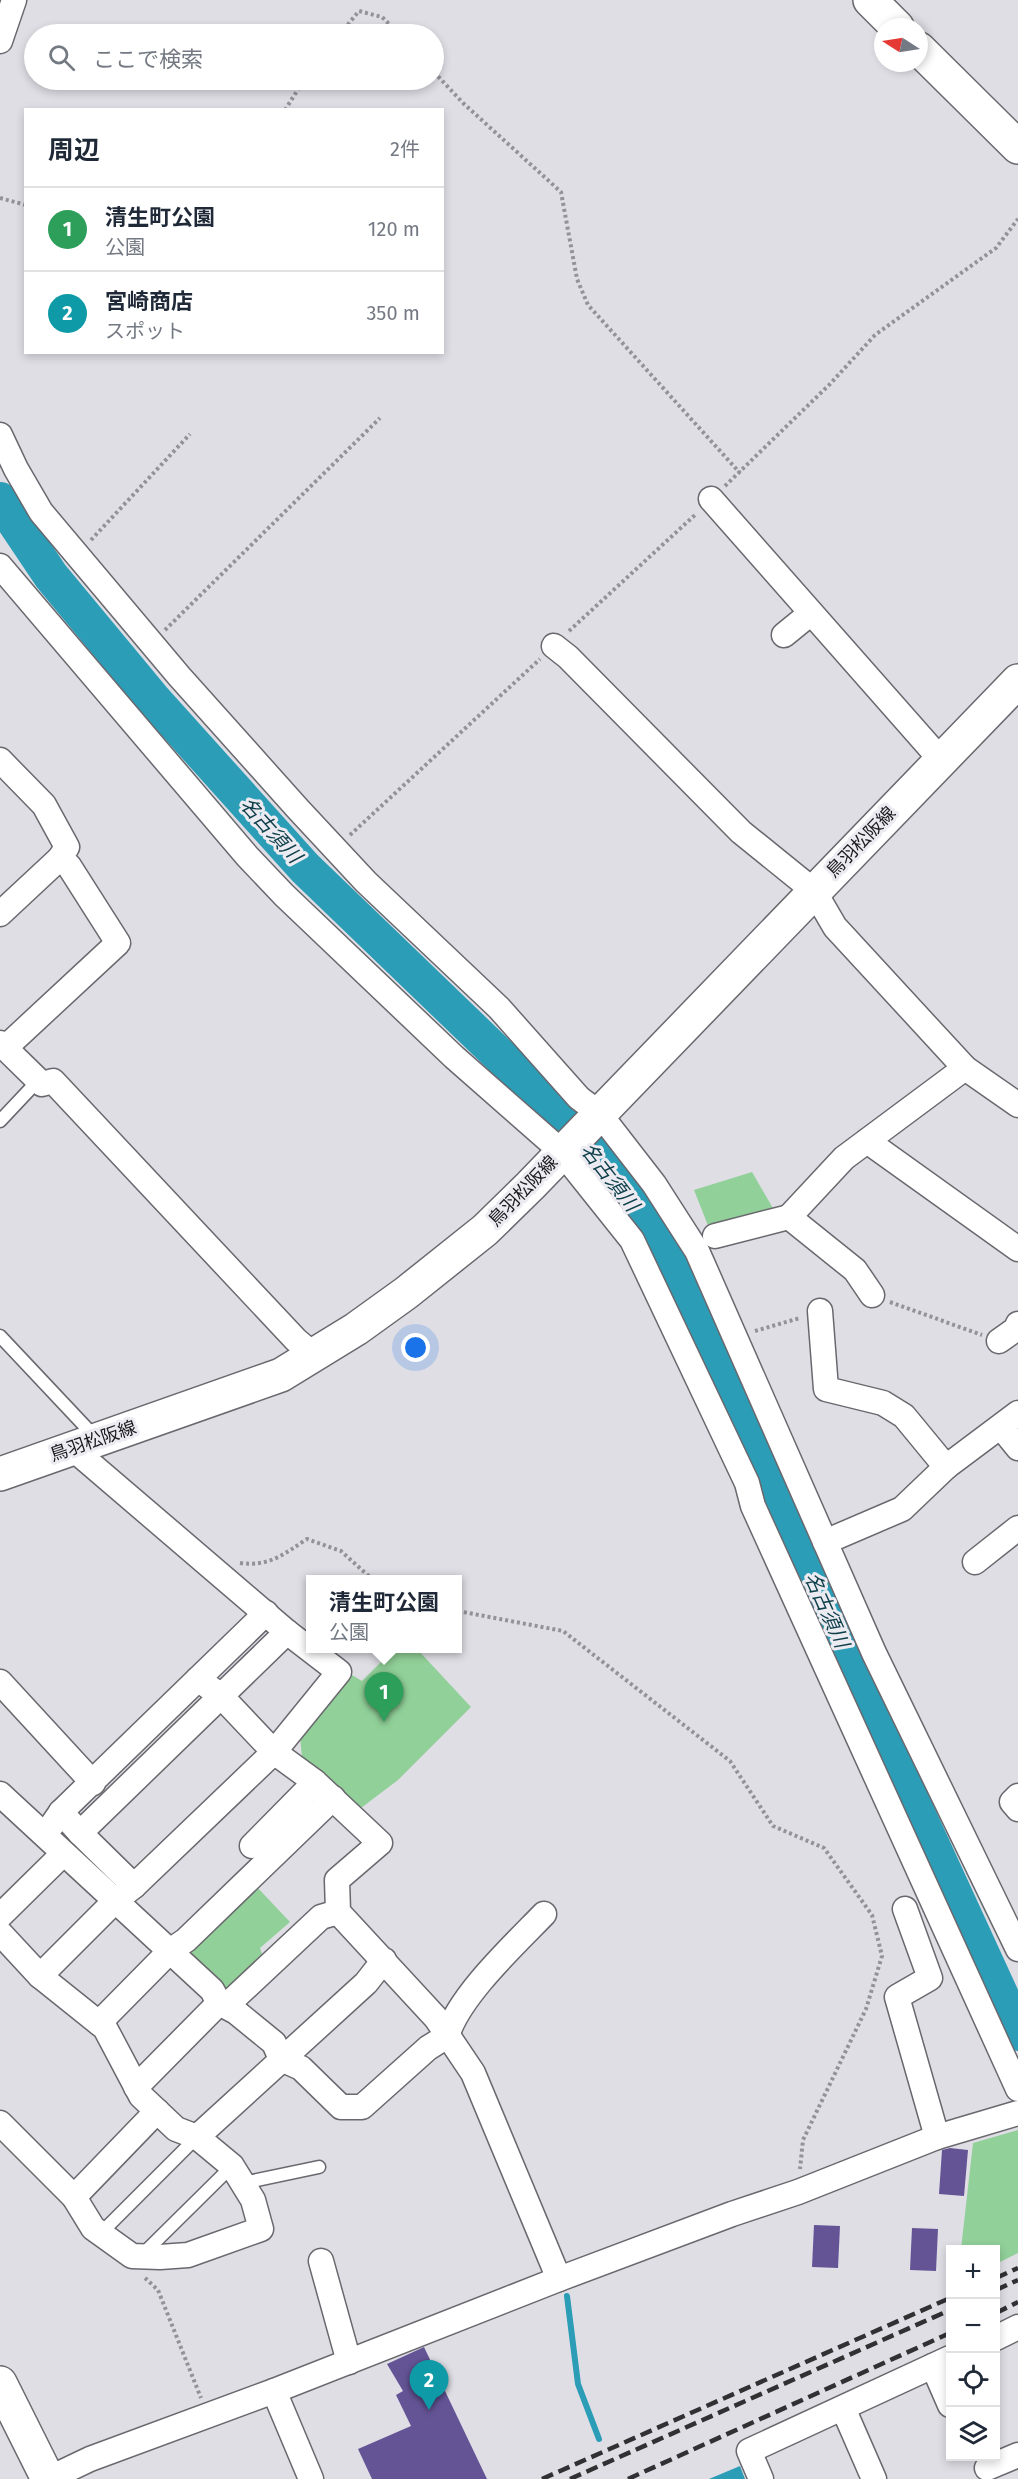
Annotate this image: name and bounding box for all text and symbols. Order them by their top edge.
north arrow [874,18,928,72]
search box [24,24,444,90]
icon: search [45,41,78,74]
text: ここで検索 [93,46,203,73]
text: 周辺 [48,135,100,166]
text: 2件 [390,137,420,161]
text: 清生町公園 [105,204,215,231]
text: 1 [63,217,72,241]
text: 120 m [368,217,420,241]
text: 公園 [105,235,145,259]
text: 宮崎商店 [105,288,193,315]
text: 2 [62,301,73,325]
text: 350 m [366,301,420,325]
text: スポット [105,319,185,343]
water label: 名古須川 [235,792,308,869]
street label: 鳥羽松阪線 [822,802,900,882]
water label: 名古須川 [576,1138,645,1217]
street label: 鳥羽松阪線 [484,1151,562,1231]
your location [401,1333,430,1362]
street label: 鳥羽松阪線 [47,1416,139,1466]
water label: 名古須川 [800,1569,855,1653]
popup [306,1575,462,1653]
text: 清生町公園 [329,1589,439,1616]
text: 公園 [329,1620,369,1644]
pin: 1 [364,1672,404,1722]
map controls [946,2245,1000,2461]
button: + [946,2245,1000,2299]
button: − [946,2299,1000,2353]
button: locate [946,2353,1000,2407]
pin: 2 [410,2360,448,2410]
button: layers [946,2407,1000,2461]

